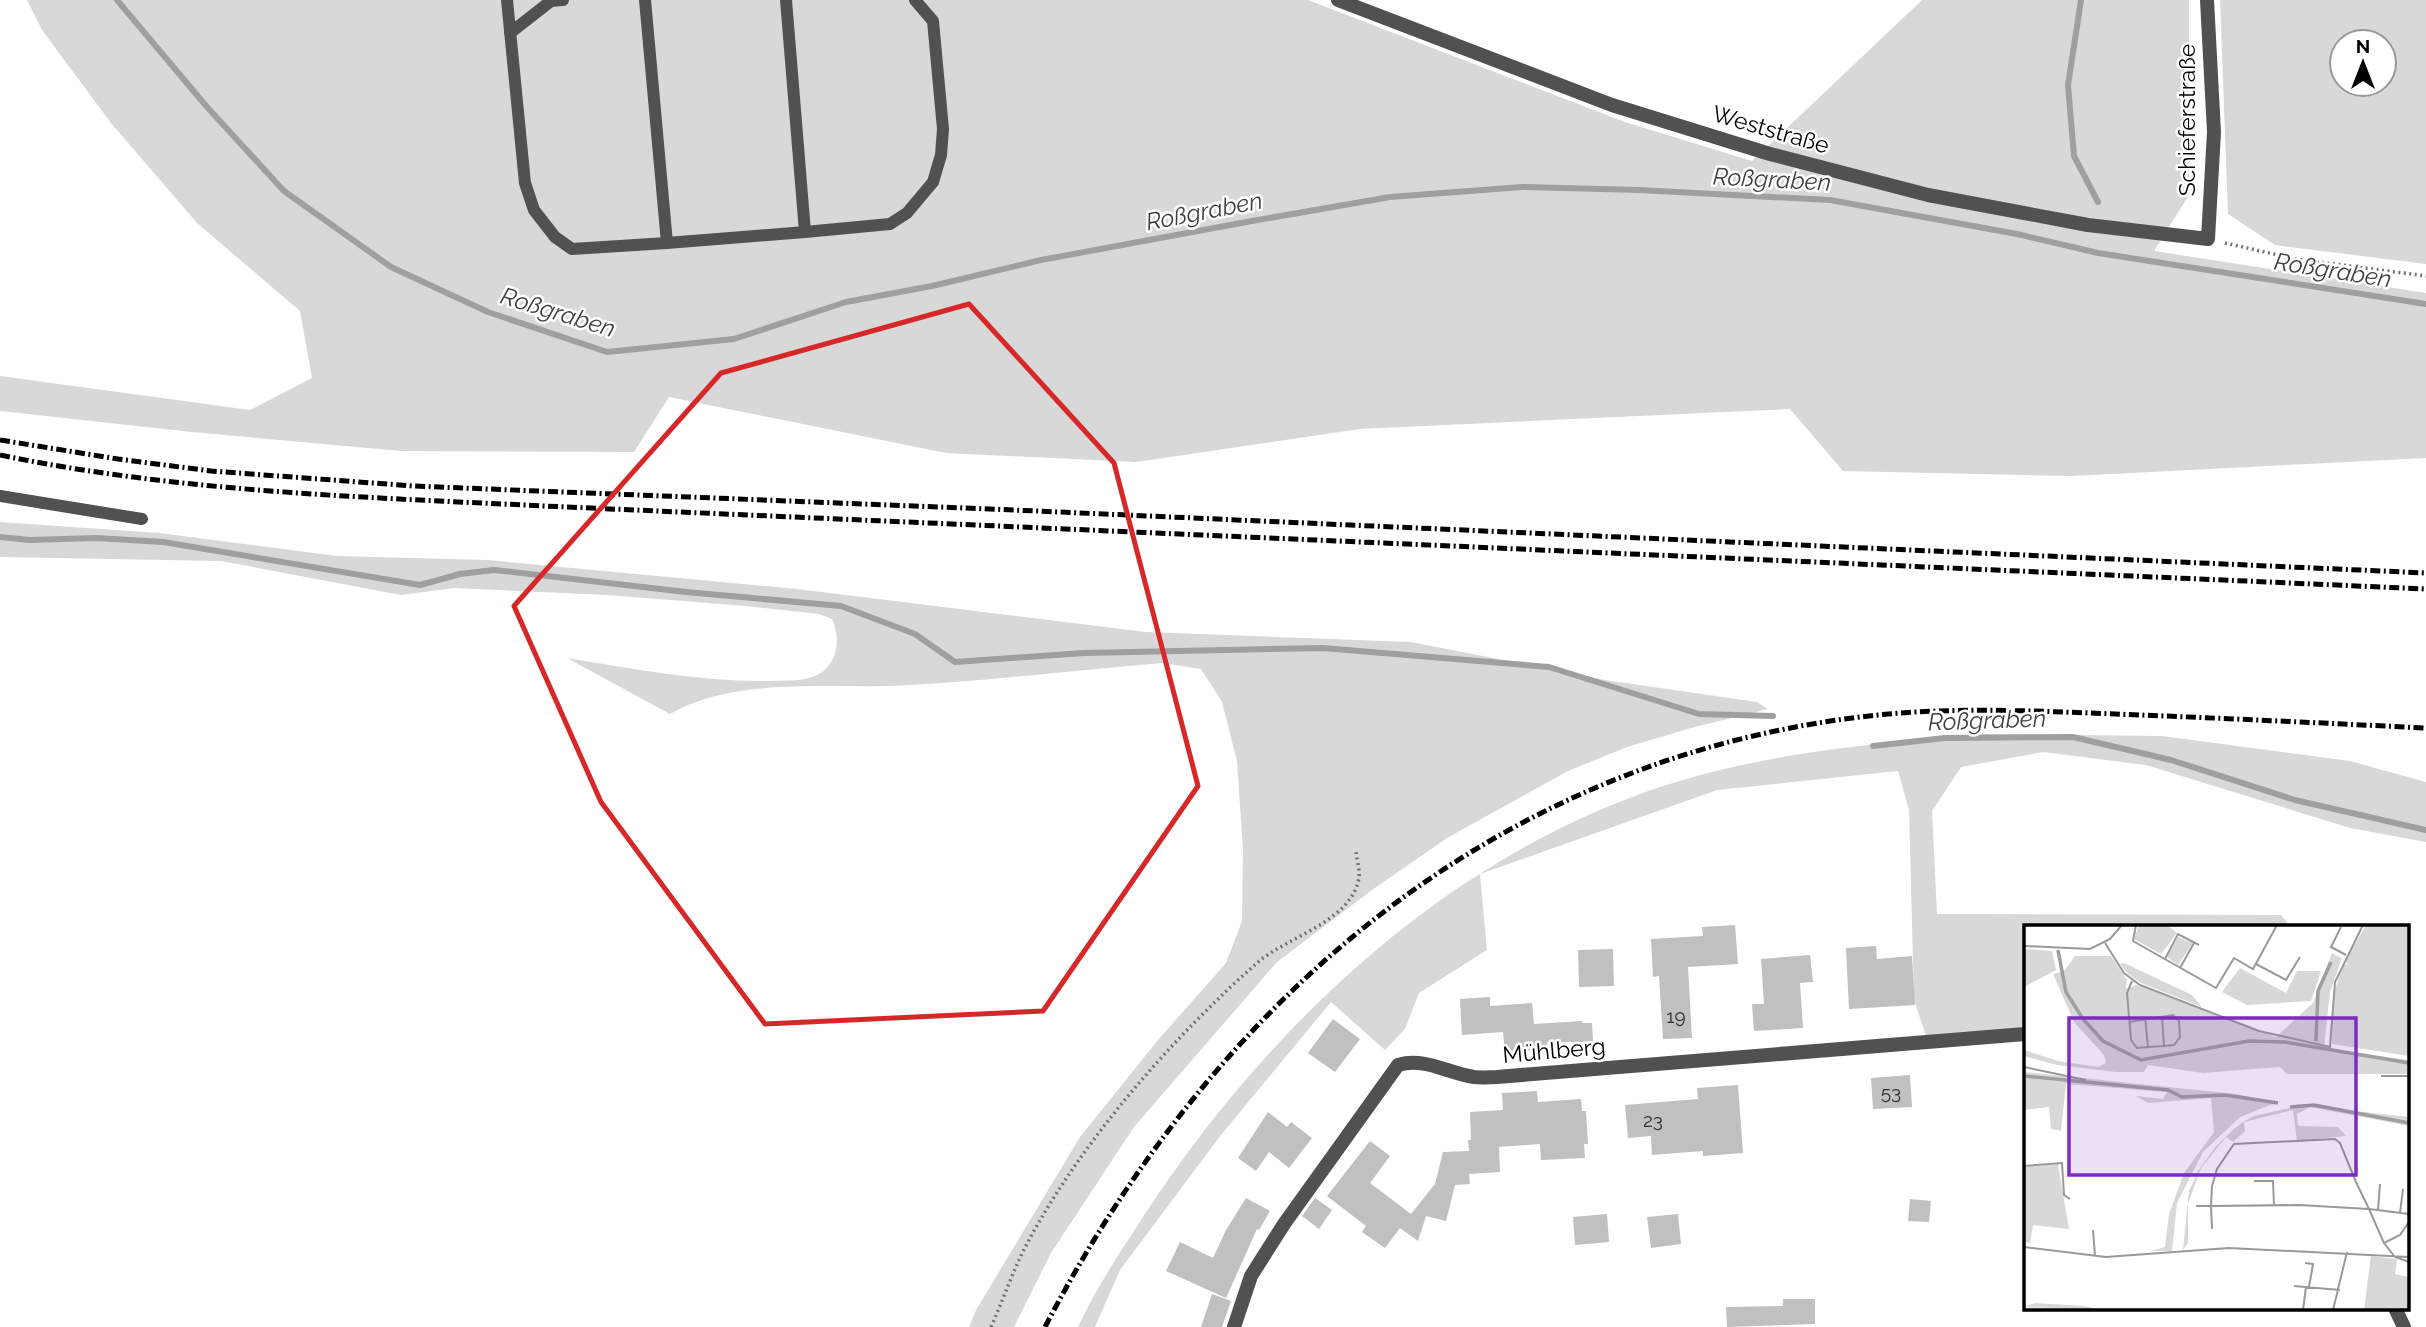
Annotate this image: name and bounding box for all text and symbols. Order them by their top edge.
north arrow [2328,28,2398,98]
text: N [2356,35,2370,57]
street label: Schieferstraße [2173,44,2200,196]
street label: Weststraße [1709,99,1833,159]
water label: Roßgraben [1712,161,1832,197]
water label: Roßgraben [1143,185,1265,237]
water label: Roßgraben [2272,246,2394,294]
water label: Roßgraben [497,281,619,343]
water label: Roßgraben [1927,703,2047,737]
inset map [2024,925,2408,1310]
house number: 19 [1666,1005,1686,1027]
street label: Mühlberg [1501,1032,1607,1068]
house number: 53 [1881,1081,1901,1103]
house number: 23 [1643,1109,1663,1131]

